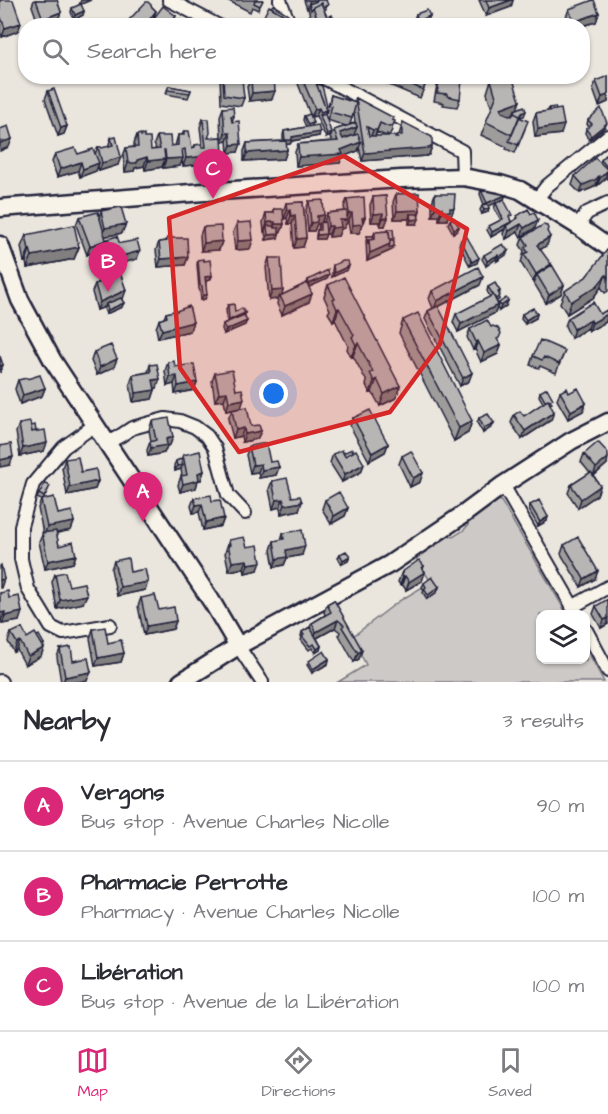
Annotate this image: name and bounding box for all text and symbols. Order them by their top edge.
search box [18,18,590,84]
icon: search [39,35,72,68]
text: Search here [87,36,217,67]
pin: C [194,150,232,199]
pin: B [88,242,128,292]
your location [259,379,288,408]
pin: A [124,472,162,522]
map controls [536,610,590,664]
button: layers [536,610,590,664]
text: Nearby [24,703,111,739]
text: 3 results [502,707,584,735]
text: Vergons [81,777,165,808]
text: A [37,792,50,820]
text: 90 m [536,792,584,820]
text: Bus stop · Avenue Charles Nicolle [81,808,390,836]
text: Pharmacie Perrotte [81,867,288,898]
text: B [36,882,51,910]
text: 100 m [533,882,584,910]
text: Pharmacy · Avenue Charles Nicolle [81,898,400,926]
text: Libération [81,957,183,988]
text: C [36,972,51,1000]
text: 100 m [533,972,584,1000]
text: Bus stop · Avenue de la Libération [81,988,399,1016]
tab: Map [76,1044,109,1102]
tab: Directions [262,1044,336,1102]
tab: Saved [488,1044,532,1102]

